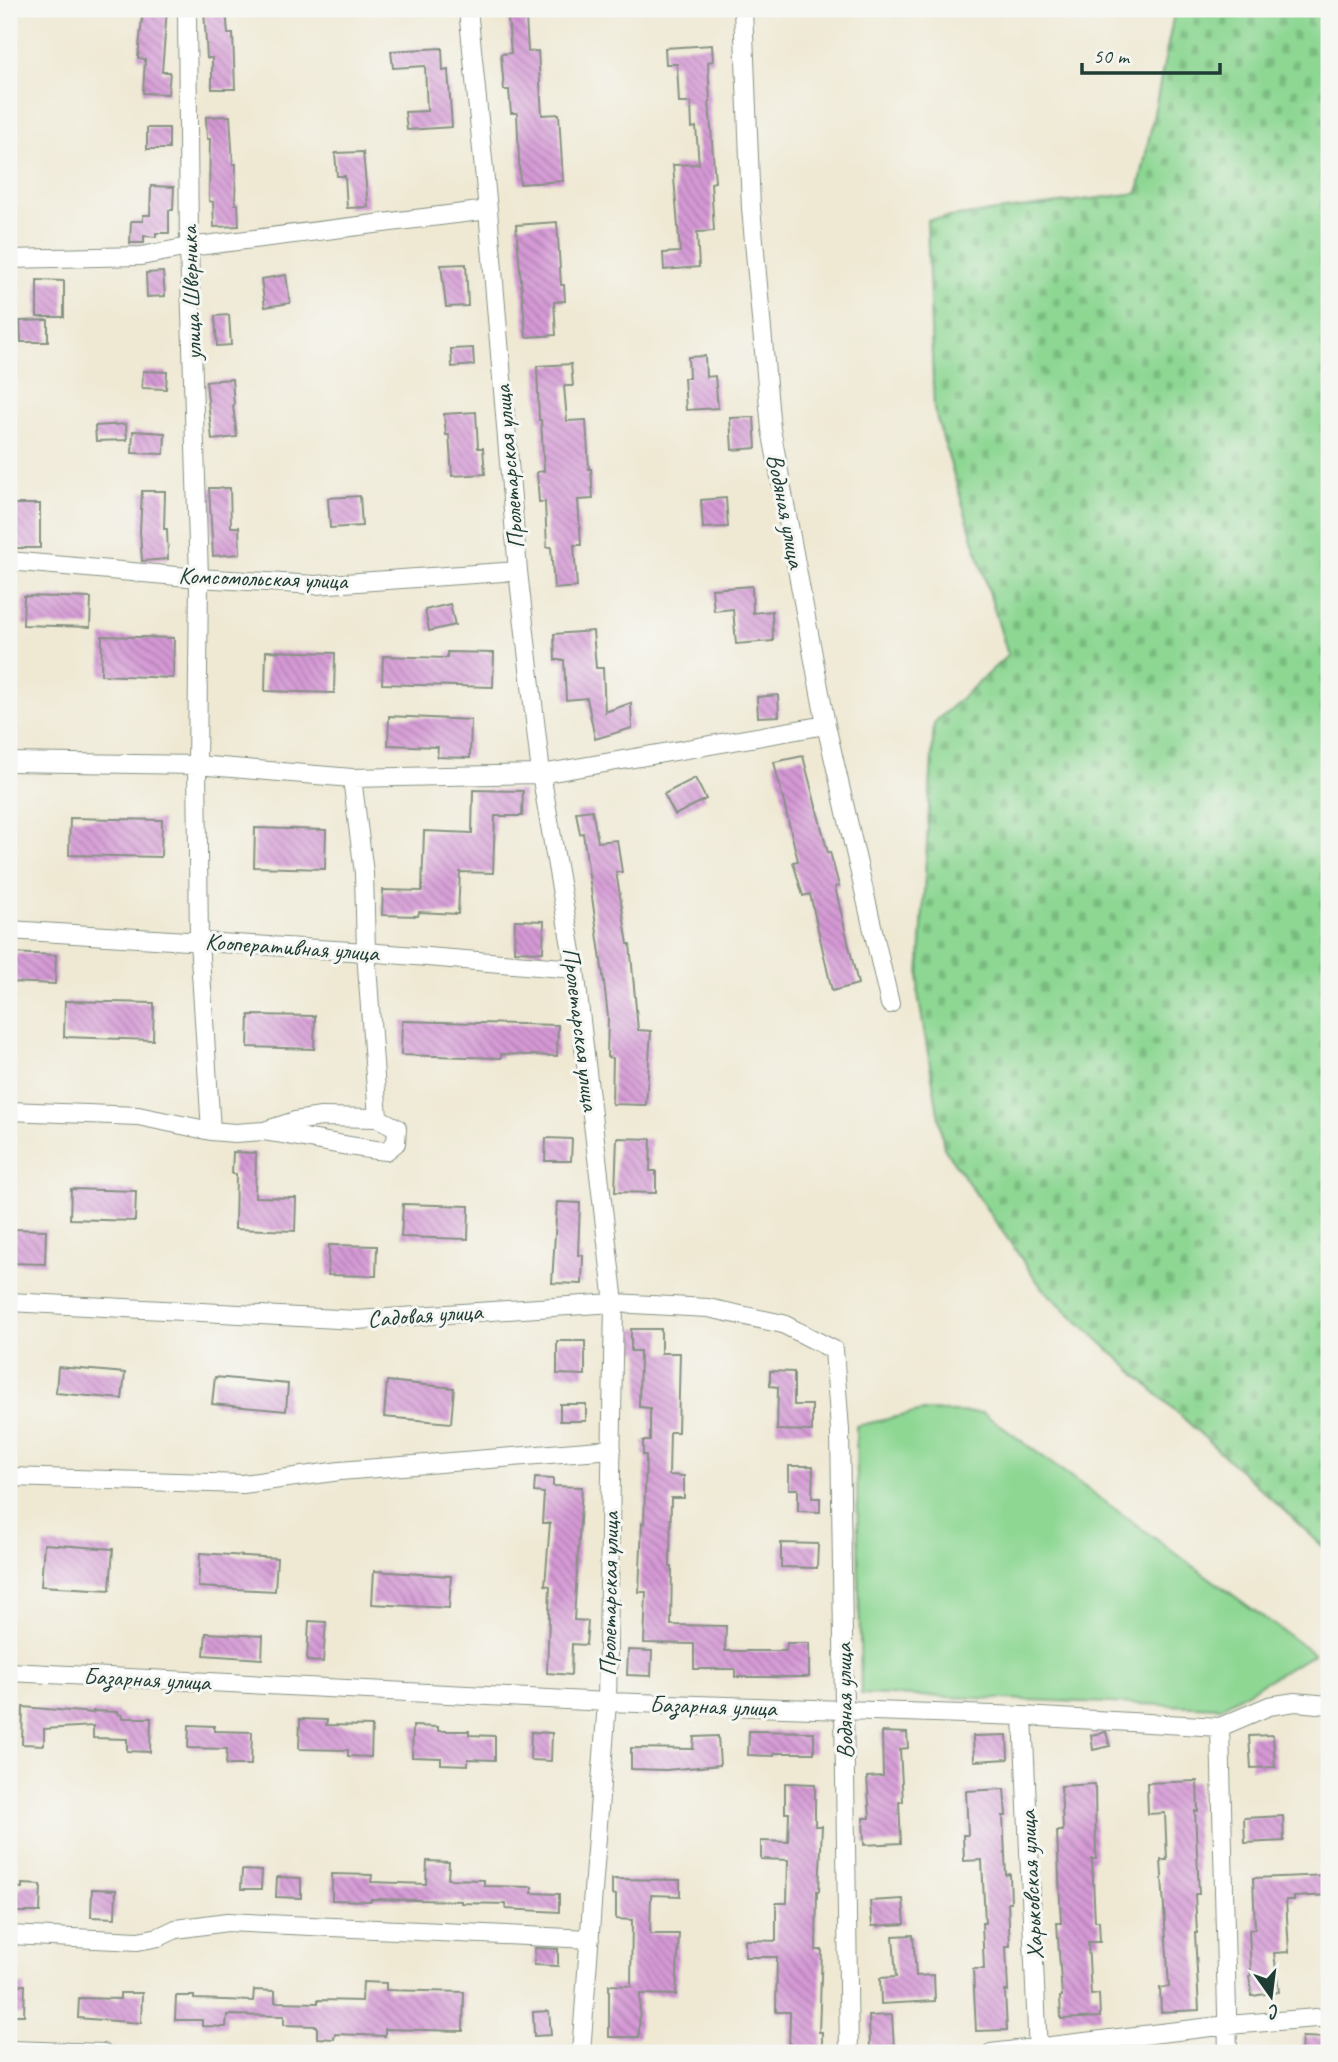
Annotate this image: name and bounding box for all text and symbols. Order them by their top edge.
scale bar [1082,32,1221,76]
text: 50 m [1093,43,1131,69]
street label: улица Шверника [174,223,208,363]
street label: Пролетарская улица [487,383,531,550]
street label: Водяная улица [760,451,812,572]
street label: Комсомольская улица [178,560,349,596]
street label: Кооперативная улица [204,926,381,968]
street label: Пролетарская улица [556,946,606,1114]
street label: Садовая улица [367,1296,485,1334]
street label: Пролетарская улица [593,1510,625,1676]
street label: Водяная улица [828,1641,860,1759]
street label: Базарная улица [83,1661,213,1698]
street label: Базарная улица [649,1689,779,1724]
street label: Харьковская улица [1012,1808,1050,1960]
north arrow [1236,1960,1306,2030]
text: С [1265,1999,1282,2025]

